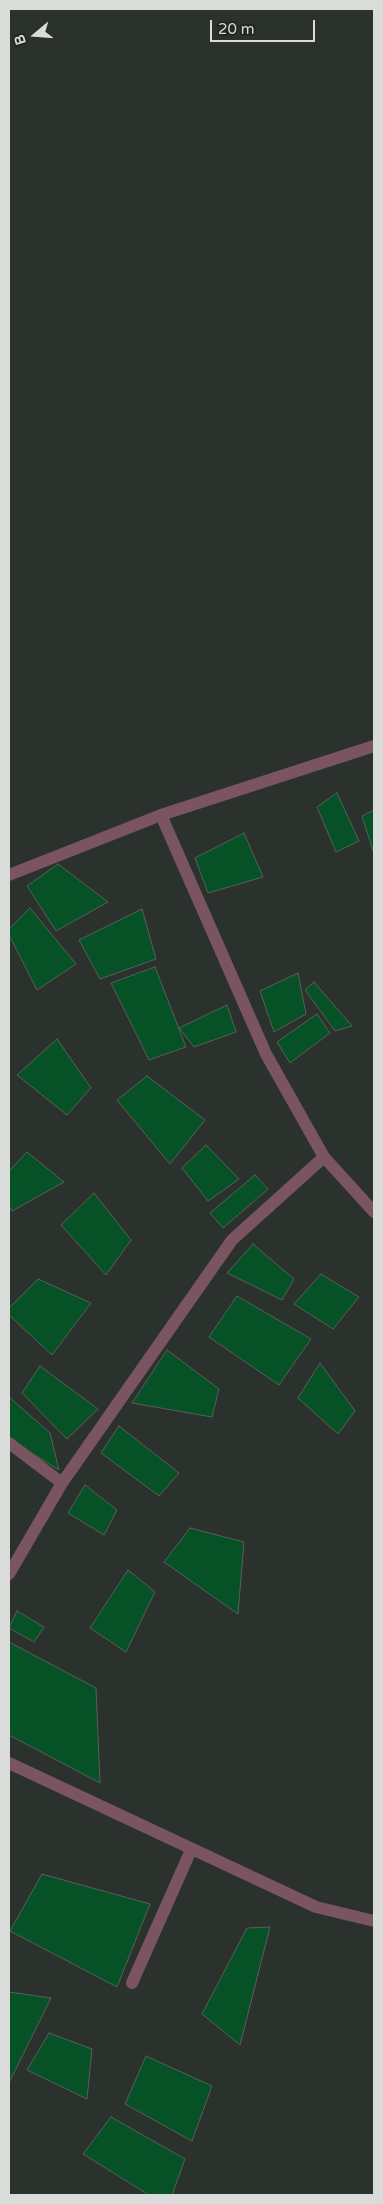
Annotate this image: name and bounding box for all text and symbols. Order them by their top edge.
north arrow [10,10,60,60]
scale bar [213,10,318,42]
text: 20 m [218,20,255,38]
text: B [11,33,30,47]

